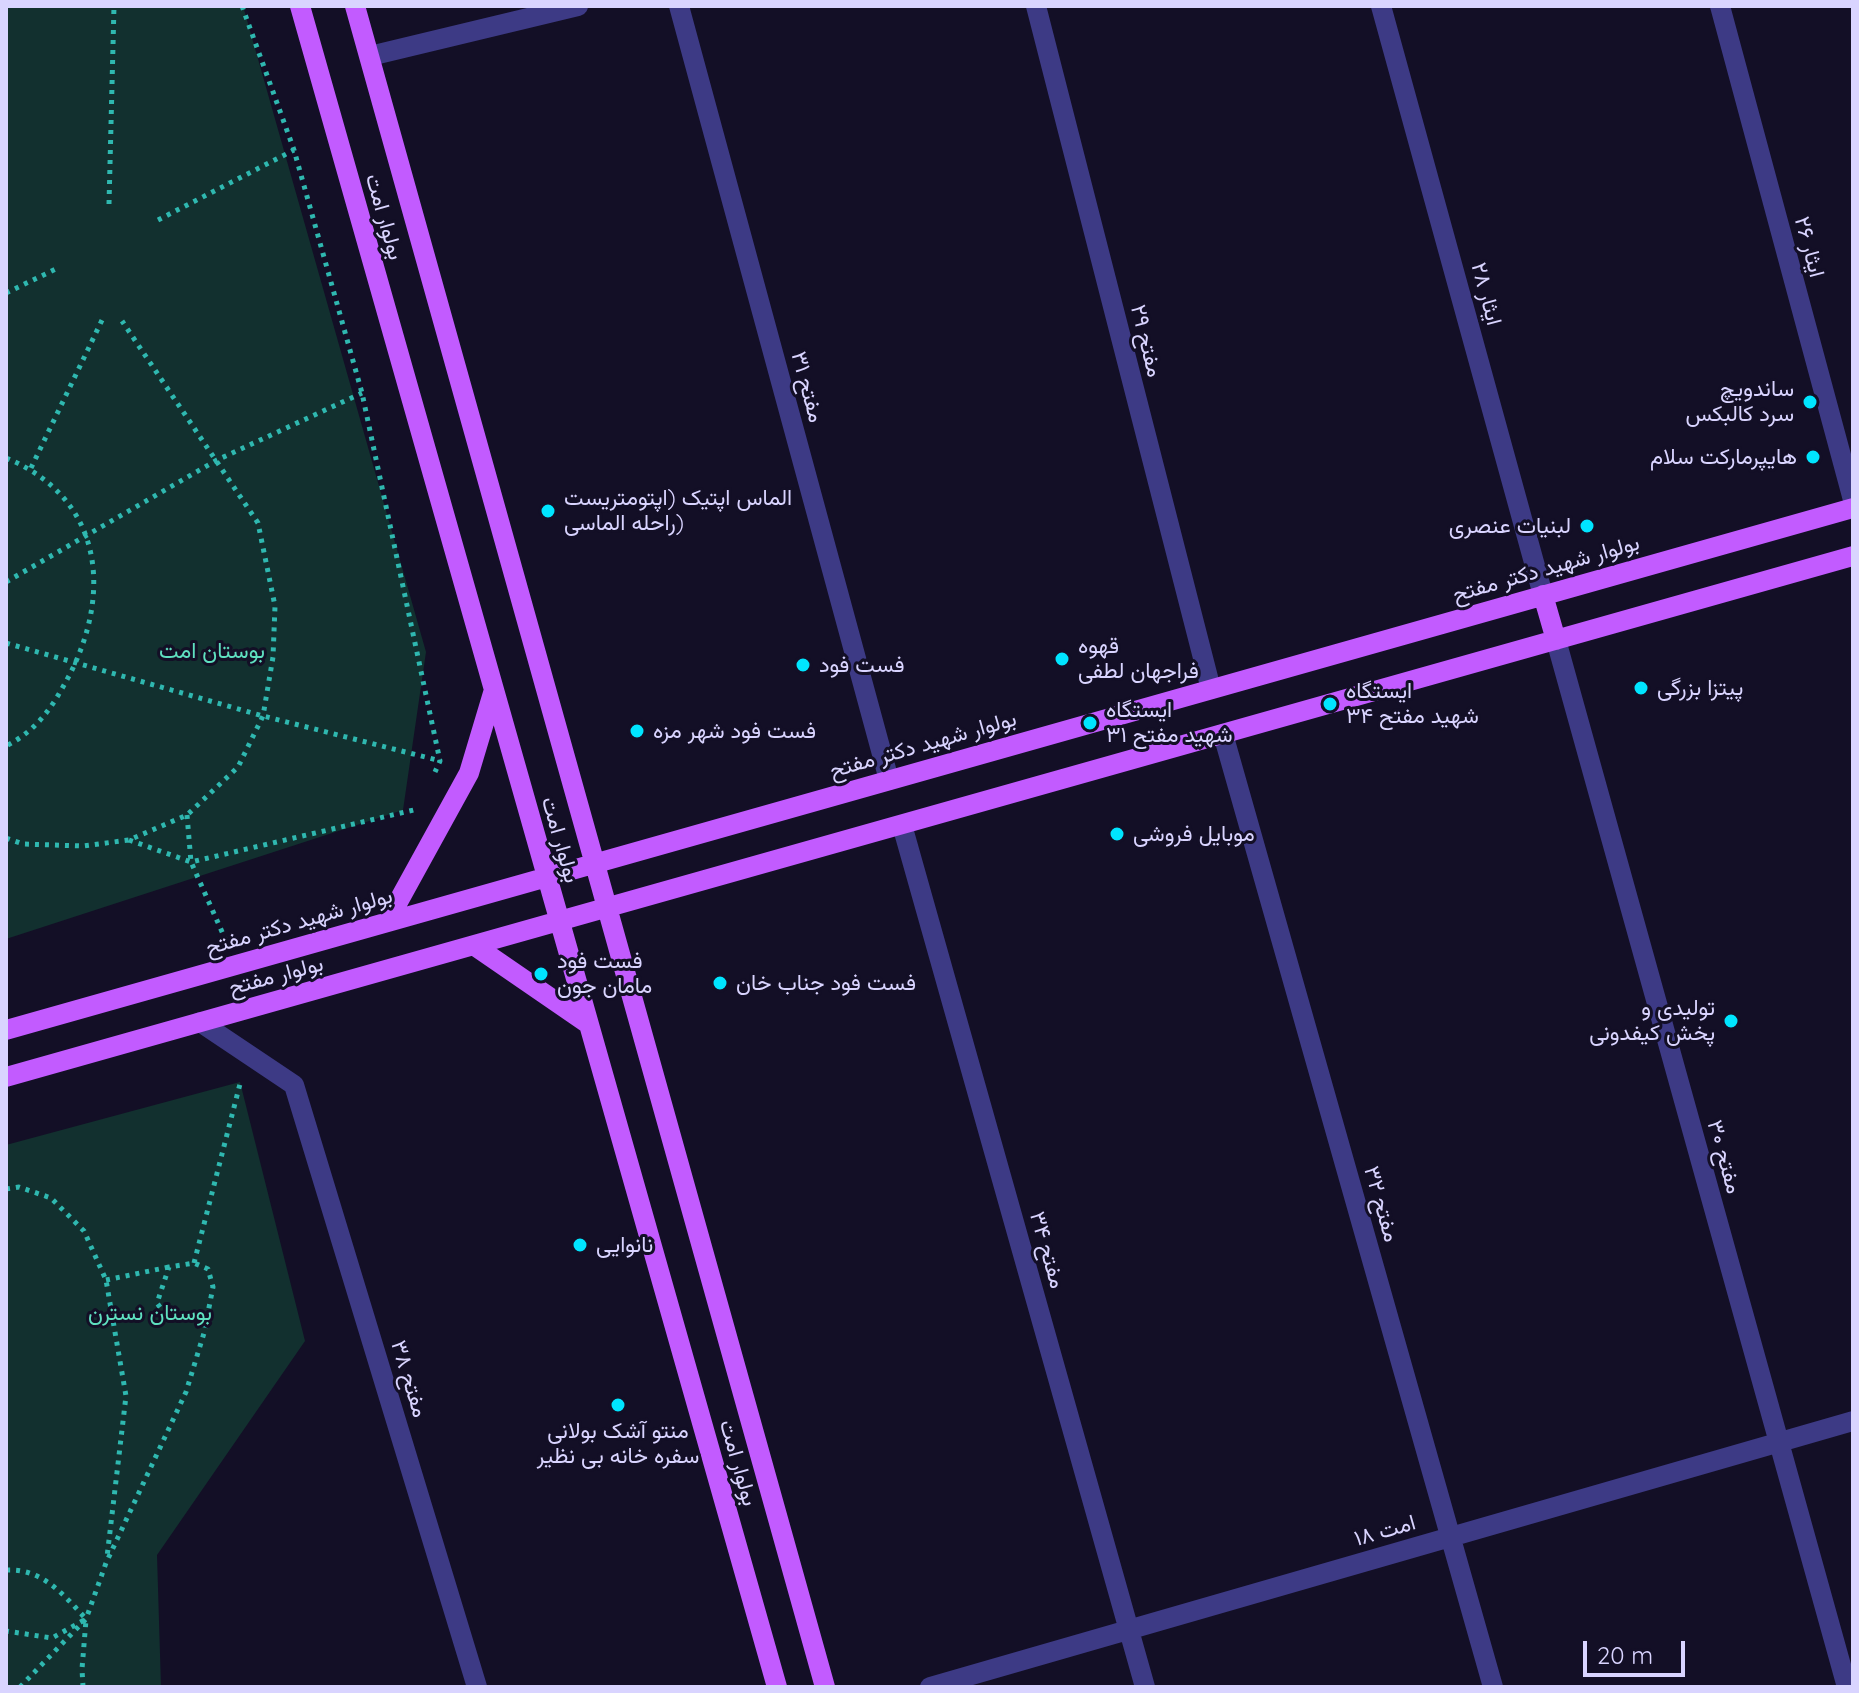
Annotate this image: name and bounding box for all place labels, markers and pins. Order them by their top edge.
place label: ساندویچ سرد کالبکس [1685,376,1794,428]
marker: ساندویچ سرد کالبکس [1801,393,1819,411]
place label: هایپرمارکت سلام [1650,444,1797,470]
marker: هایپرمارکت سلام [1804,448,1822,466]
place label: الماس اپتیک (اپتومتریست راحله الماسی) [564,485,792,536]
marker: الماس اپتیک (اپتومتریست راحله الماسی) [539,502,557,520]
place label: لبنیات عنصری [1449,513,1571,539]
marker: لبنیات عنصری [1578,517,1596,535]
place label: قهوه فراجهان لطفی [1078,633,1199,684]
marker: قهوه فراجهان لطفی [1053,650,1071,668]
place label: فست فود [819,652,904,678]
marker: فست فود [794,656,812,674]
place label: پیتزا بزرگی [1657,675,1743,701]
place label: ایستگاه شهید مفتح ۳۴ [1346,678,1479,730]
marker: پیتزا بزرگی [1632,679,1650,697]
marker: ایستگاه شهید مفتح ۳۴ [1321,695,1339,713]
place label: ایستگاه شهید مفتح ۳۱ [1106,697,1233,748]
marker: ایستگاه شهید مفتح ۳۱ [1081,714,1099,732]
place label: فست فود شهر مزه [653,718,816,744]
marker: فست فود شهر مزه [628,722,646,740]
place label: موبایل فروشی [1133,821,1255,847]
marker: موبایل فروشی [1108,825,1126,843]
place label: فست فود مامان جون [557,948,652,1000]
marker: فست فود مامان جون [532,965,550,983]
place label: فست فود جناب خان [736,970,916,996]
marker: فست فود جناب خان [711,974,729,992]
place label: تولیدی و پخش کیفدونی [1589,995,1715,1046]
marker: تولیدی و پخش کیفدونی [1722,1012,1740,1030]
place label: نانوایی [596,1232,653,1258]
marker: نانوایی [571,1236,589,1254]
marker: منتو آشک بولانی سفره خانه بی نظیر [609,1396,627,1414]
place label: منتو آشک بولانی سفره خانه بی نظیر [537,1418,699,1470]

